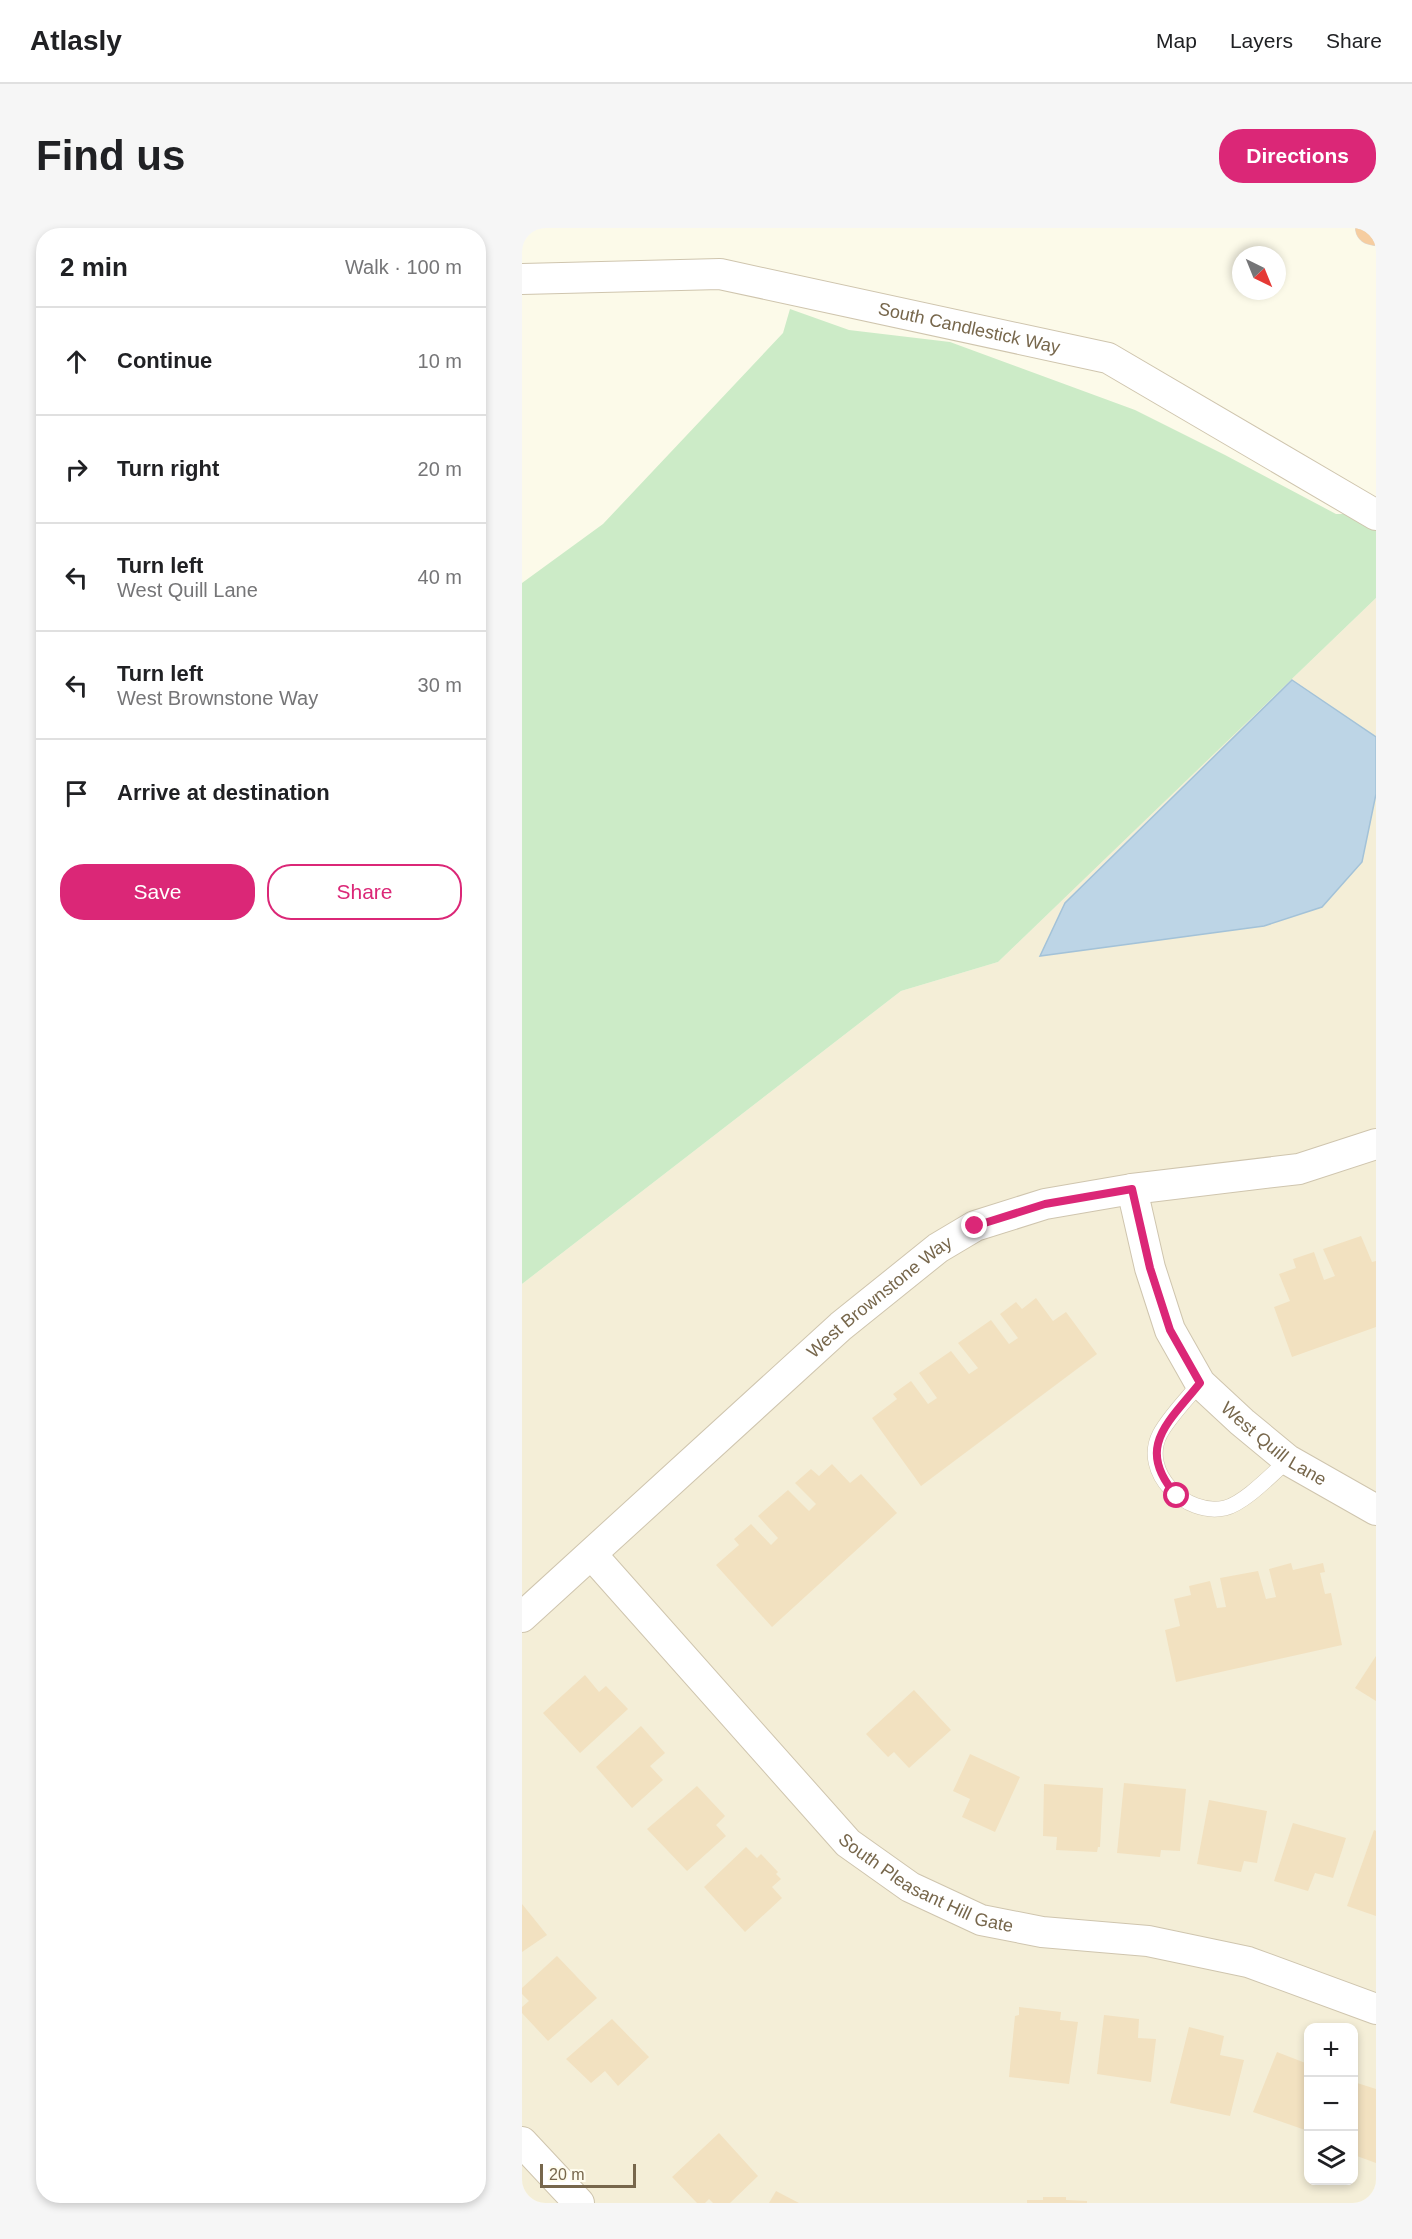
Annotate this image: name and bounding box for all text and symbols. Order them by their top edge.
text: Atlasly [30,25,122,56]
text: Map [1156,29,1197,52]
text: Layers [1230,29,1293,52]
text: Share [1326,29,1382,52]
button: Directions [1219,129,1376,183]
text: Find us [36,132,185,179]
north arrow [1232,246,1286,300]
text: 2 min [60,252,128,282]
text: Walk · 100 m [345,256,462,278]
street label: South Candlestick Way [876,299,1062,357]
icon: ahead [60,345,93,378]
text: Continue [117,348,212,373]
text: 10 m [418,350,462,372]
icon: right [60,453,93,486]
text: Turn right [117,456,219,481]
text: 20 m [418,458,462,480]
text: Turn left [117,553,203,578]
icon: left [60,561,93,594]
text: 40 m [418,566,462,588]
text: West Quill Lane [117,579,258,601]
text: Turn left [117,661,203,686]
icon: left [60,669,93,702]
text: 30 m [418,674,462,696]
text: West Brownstone Way [117,687,318,709]
icon: arrive [60,777,93,810]
text: Arrive at destination [117,780,330,805]
button: Save [60,864,255,920]
button: Share [267,864,462,920]
route end [961,1212,987,1238]
street label: West Brownstone Way [803,1232,955,1362]
street label: West Quill Lane [1217,1398,1330,1490]
route start [1163,1482,1189,1508]
street label: South Pleasant Hill Gate [834,1829,1015,1936]
map controls [1304,2023,1358,2185]
button: + [1304,2023,1358,2077]
button: − [1304,2077,1358,2131]
button: layers [1304,2131,1358,2185]
scale bar [540,2161,636,2188]
text: 20 m [549,2166,585,2183]

